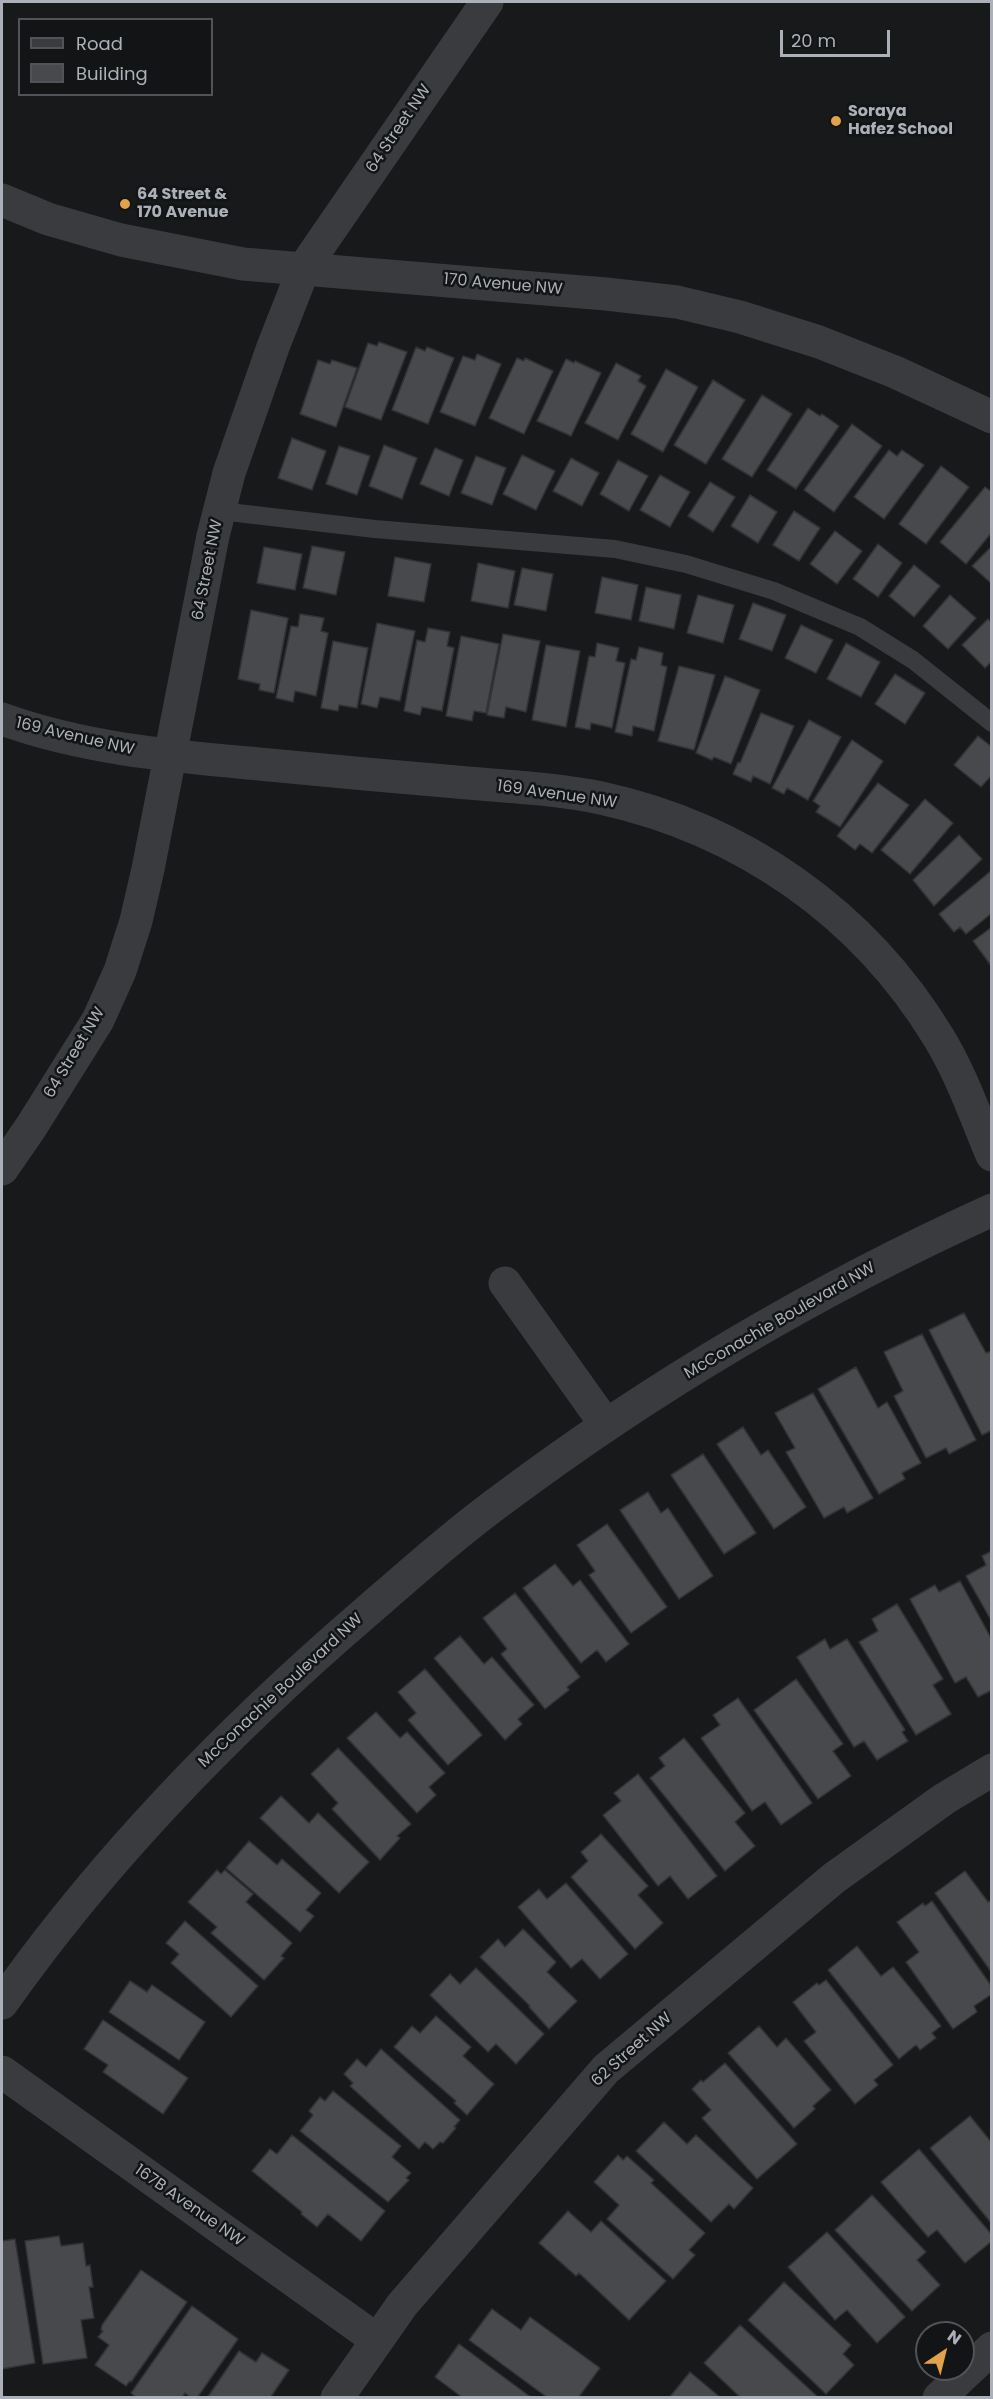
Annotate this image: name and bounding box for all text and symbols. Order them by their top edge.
legend [18,18,213,96]
scale bar [783,18,892,56]
text: 20 m [791,28,836,53]
text: Road [76,31,123,56]
text: Building [76,61,148,86]
street label: 64 Street NW [362,81,436,177]
place label: Soraya Hafez School [848,102,953,140]
marker: Soraya Hafez School [829,114,843,128]
place label: 64 Street & 170 Avenue [137,185,228,223]
marker: 64 Street & 170 Avenue [118,197,132,211]
street label: 170 Avenue NW [443,270,563,300]
street label: 64 Street NW [189,518,227,622]
street label: 169 Avenue NW [14,714,136,760]
street label: 169 Avenue NW [496,777,618,813]
street label: 64 Street NW [40,1004,110,1102]
street label: McConachie Boulevard NW [681,1258,879,1384]
street label: McConachie Boulevard NW [195,1610,367,1772]
street label: 62 Street NW [588,2009,676,2091]
street label: 167B Avenue NW [131,2161,247,2251]
north arrow [915,2321,975,2381]
text: N [943,2325,966,2350]

